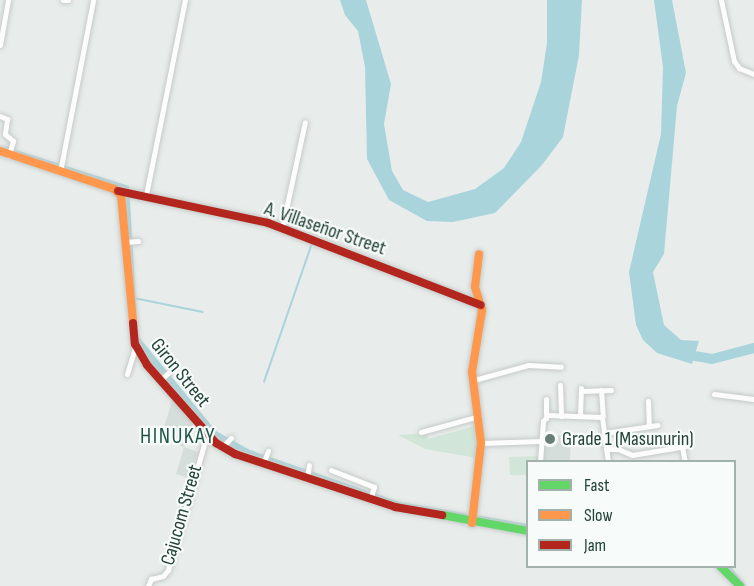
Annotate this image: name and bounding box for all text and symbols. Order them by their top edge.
street label: A. Villaseñor Street [261,197,389,261]
street label: Giron Street [145,334,215,412]
district label: HINUKAY [140,424,216,450]
place label: Grade 1 (Masunurin) [562,427,694,451]
marker: Grade 1 (Masunurin) [543,432,557,446]
legend [526,460,736,568]
street label: Cajucom Street [156,462,208,568]
text: Fast [584,475,609,496]
text: Slow [584,505,613,526]
text: Jam [584,535,606,556]

